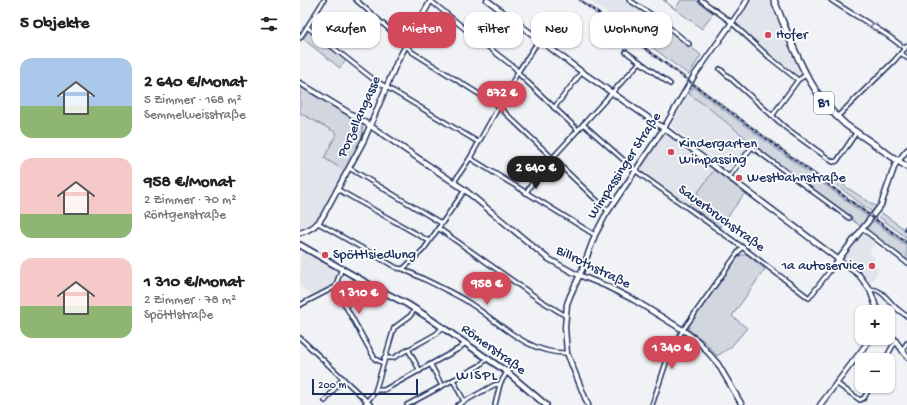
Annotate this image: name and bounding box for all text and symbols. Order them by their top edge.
chip: Kaufen [312,12,380,48]
chip: Mieten [388,12,456,48]
chip: Filter [464,12,523,48]
chip: Neu [531,12,582,48]
chip: Wohnung [590,12,672,48]
icon: filters [258,13,280,35]
text: 5 Objekte [20,14,89,34]
one-way arrow [870,24,877,31]
place label: Hofer [776,27,809,44]
marker: Hofer [763,30,773,40]
text: 2 640 €/Monat [144,73,246,93]
street label: Porzellangasse [334,73,386,161]
icon: home [52,74,100,122]
pin: 872 € [474,81,530,115]
text: 872 € [486,86,518,101]
road number: B1 [814,92,834,114]
text: 5 Zimmer · 168 m² [144,93,242,108]
text: Semmelweisstraße [144,108,246,123]
street label: Wimpassinger Straße [584,109,666,222]
place label: Kindergarten Wimpassing [679,136,757,169]
marker: Kindergarten Wimpassing [666,147,676,157]
pin: 2 640 € [499,156,573,190]
text: 2 640 € [516,161,556,176]
place label: Westbahnstraße [747,170,846,187]
text: 958 €/Monat [144,173,234,193]
marker: Westbahnstraße [734,173,744,183]
icon: home [52,174,100,222]
street label: Sauerbruchstraße [674,182,769,257]
text: 2 Zimmer · 70 m² [144,193,236,208]
text: Röntgenstraße [144,208,226,223]
street label: Billrothstraße [552,242,634,294]
place label: Spöttlsiedlung [333,247,416,264]
marker: Spöttlsiedlung [320,250,330,260]
place label: 1a autoservice [780,258,865,275]
marker: 1a autoservice [867,261,877,271]
pin: 958 € [459,272,515,306]
text: 1 310 €/Monat [144,273,244,293]
icon: home [52,274,100,322]
text: 958 € [471,277,503,292]
pin: 1 310 € [322,281,396,315]
text: 1 310 € [340,286,378,301]
text: 2 Zimmer · 78 m² [144,293,236,308]
map controls [855,305,895,393]
button: + [855,305,895,345]
text: Spöttlstraße [144,308,213,323]
street label: Römerstraße [457,321,529,380]
pin: 1 340 € [635,336,709,370]
text: 1 340 € [652,341,692,356]
button: − [855,353,895,393]
district label: WISPL [456,367,498,385]
scale bar [312,377,418,396]
text: 200 m [318,380,346,392]

